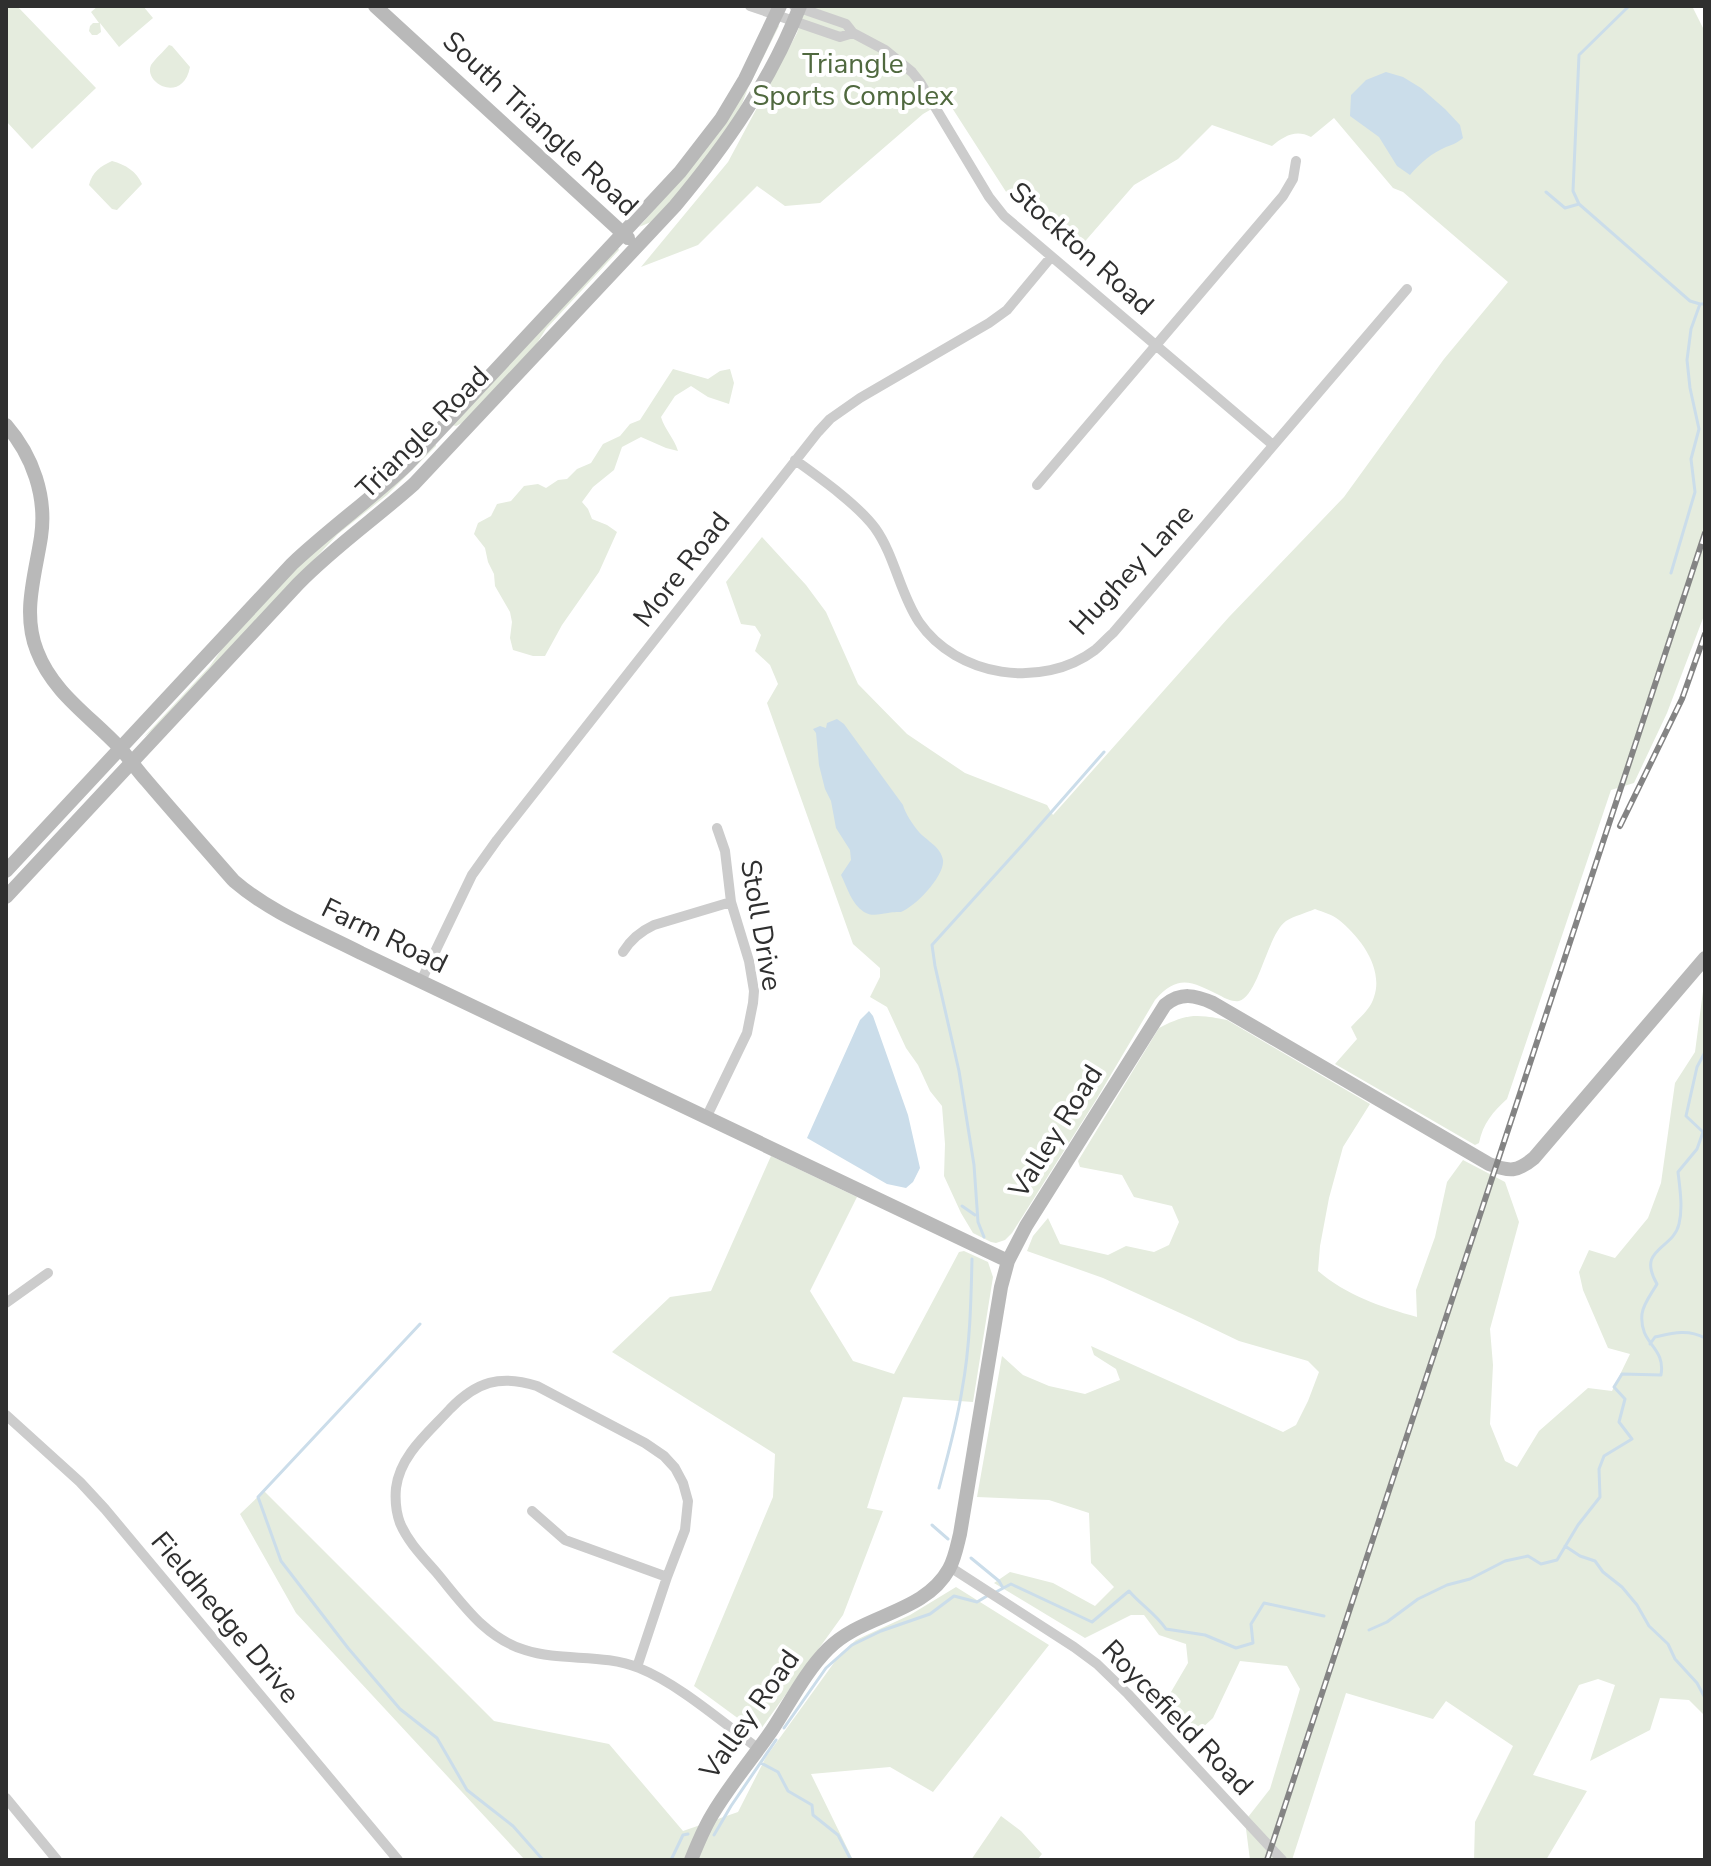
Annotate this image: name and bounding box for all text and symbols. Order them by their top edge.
street label: South Triangle Road [434,23,647,225]
park label: Triangle Sports Complex [752,45,954,115]
street label: Stockton Road [1001,174,1162,324]
street label: Triangle Road [348,358,498,508]
street label: Hughey Lane [1061,496,1202,644]
street label: More Road [625,504,739,635]
street label: Stoll Drive [731,857,791,994]
street label: Farm Road [315,889,454,983]
street label: Valley Road [999,1058,1112,1206]
street label: Fieldhedge Drive [142,1524,308,1712]
street label: Roycefield Road [1093,1632,1261,1804]
street label: Valley Road [691,1642,809,1788]

